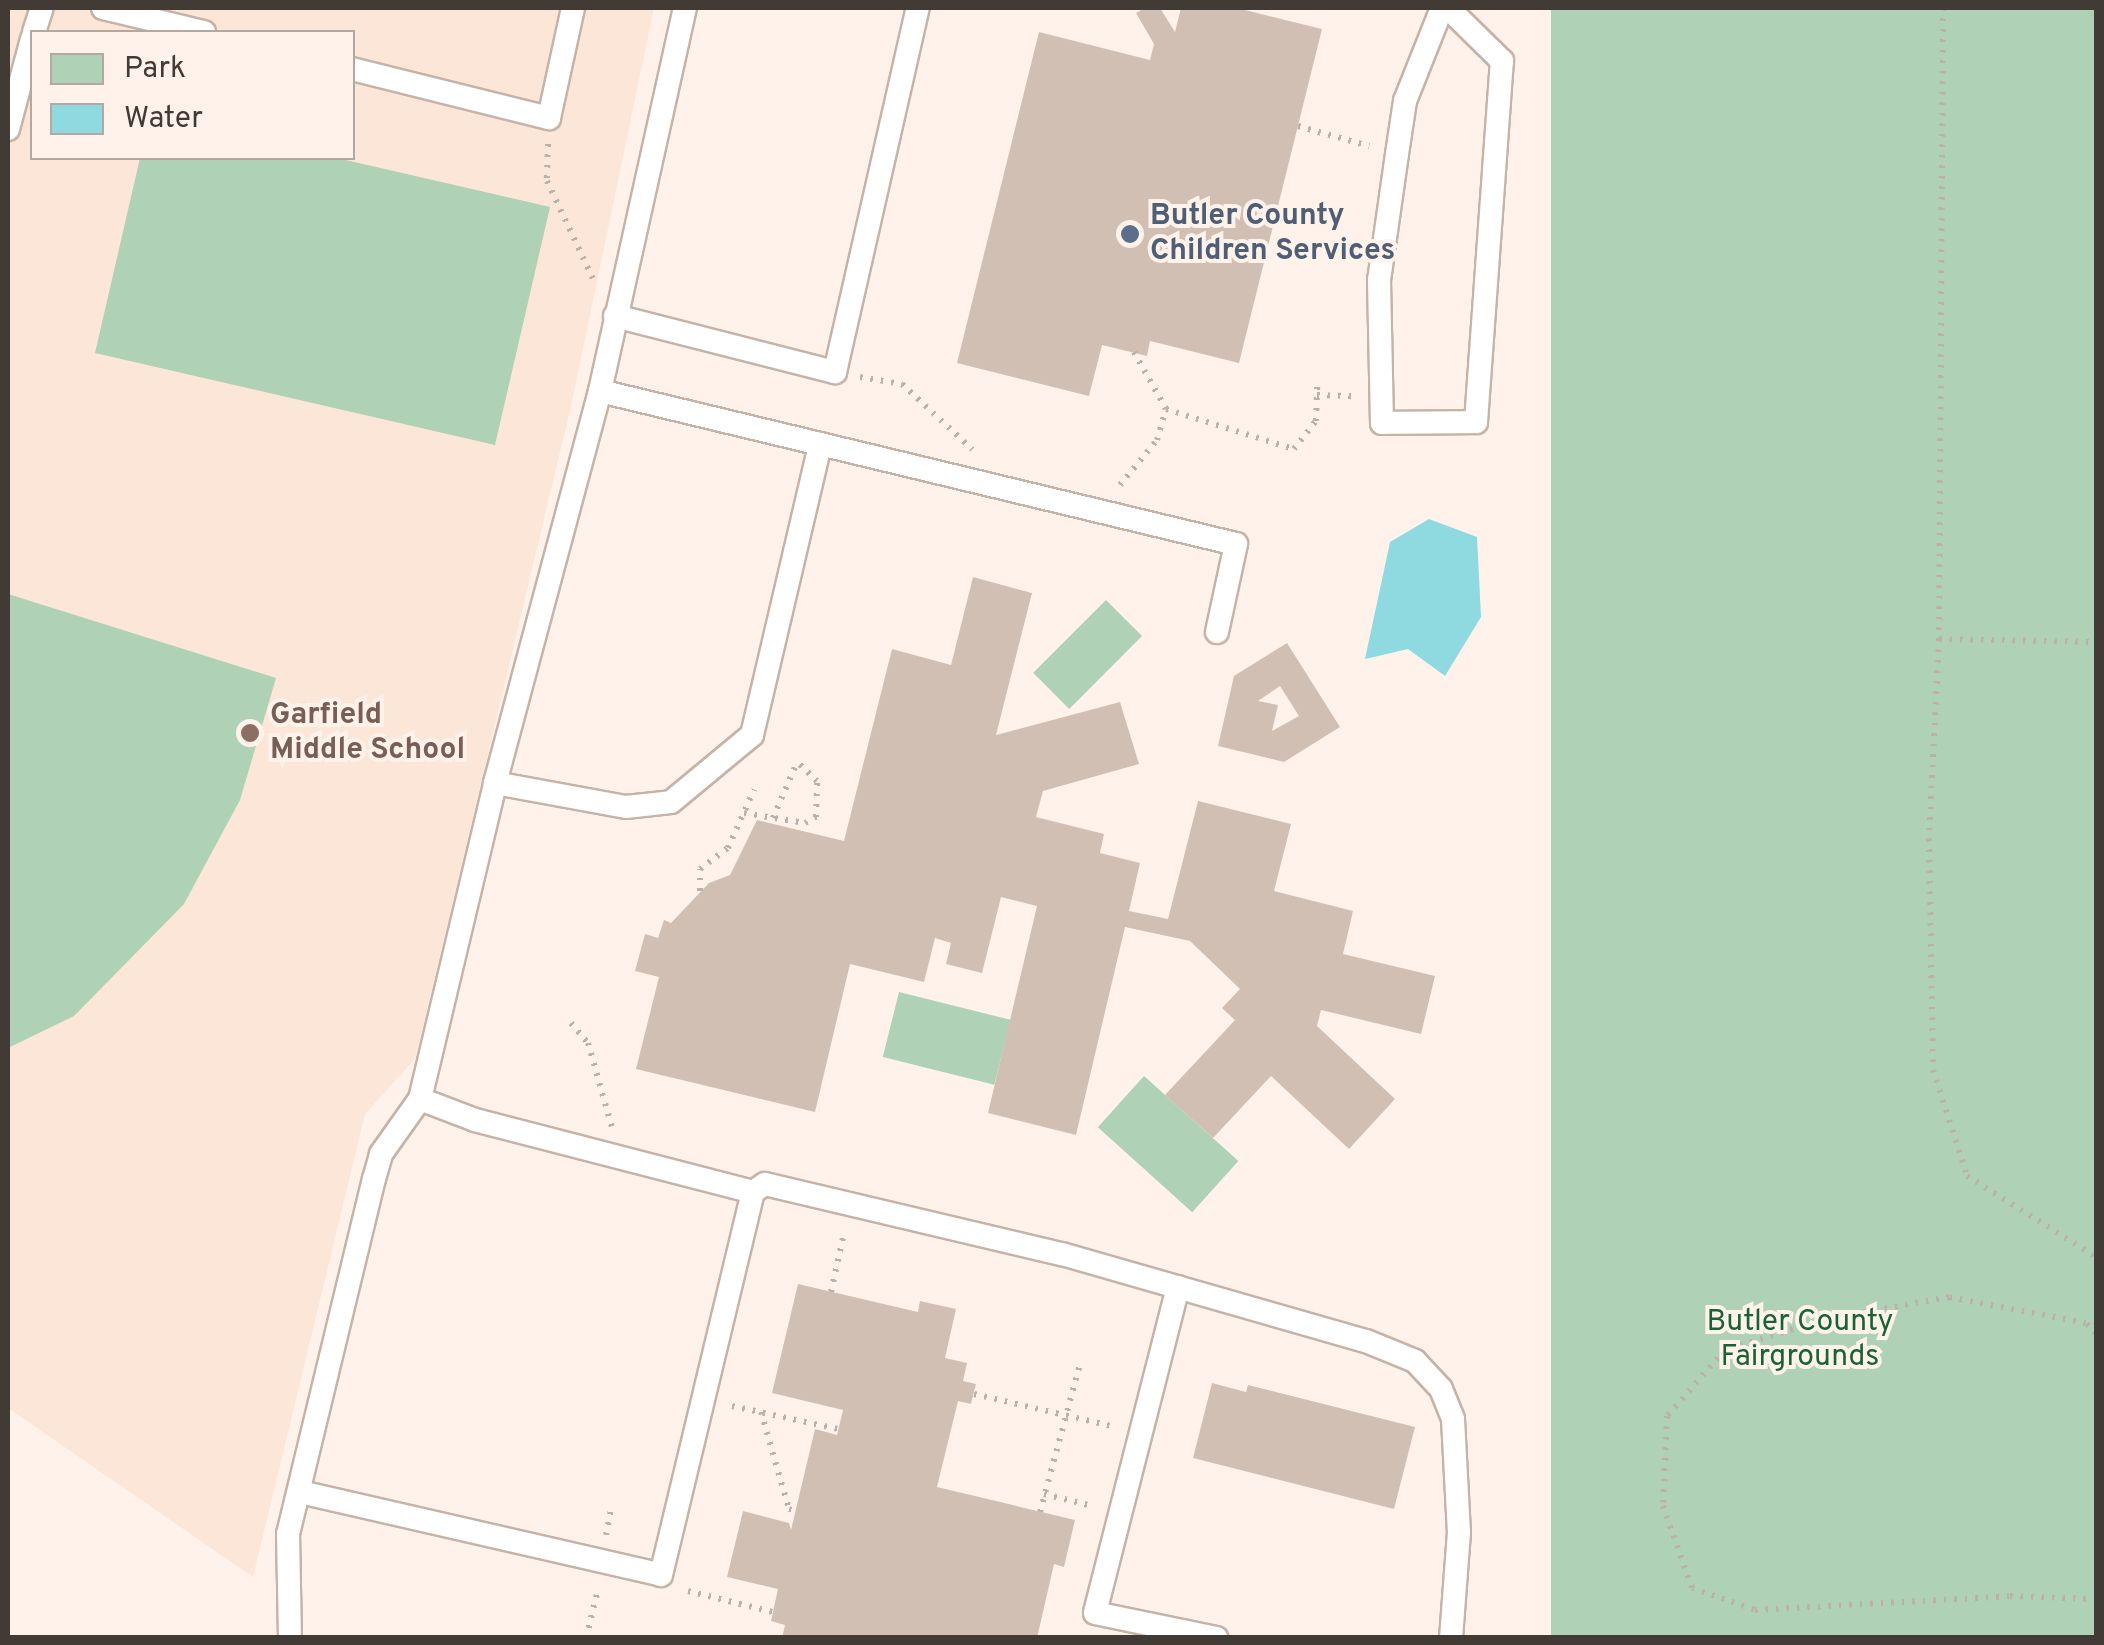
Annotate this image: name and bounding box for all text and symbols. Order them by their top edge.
legend [30,30,355,160]
text: Park [124,51,186,88]
text: Water [124,101,203,138]
place label: Butler County Children Services [1150,199,1395,270]
marker: Butler County Children Services [1119,223,1141,245]
place label: Garfield Middle School [270,698,465,768]
marker: Garfield Middle School [239,722,261,744]
park label: Butler County Fairgrounds [1707,1305,1893,1376]

